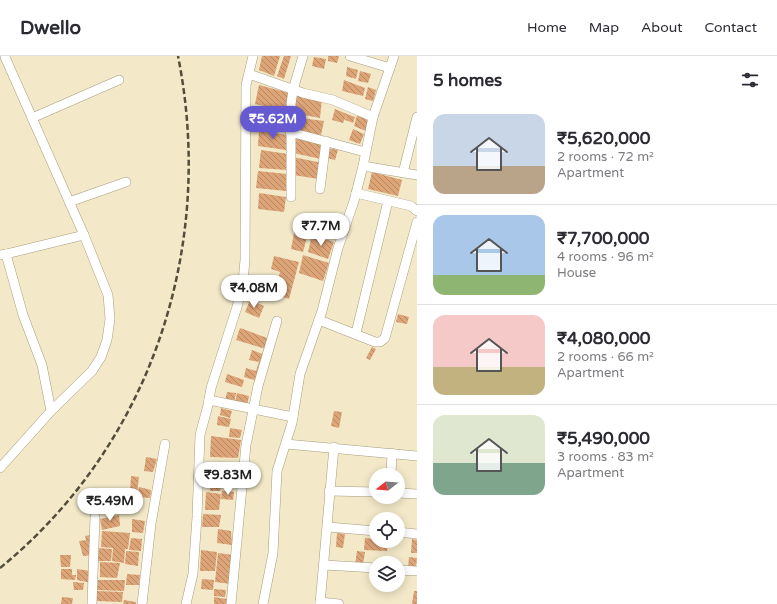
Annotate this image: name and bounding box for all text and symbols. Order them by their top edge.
text: Dwello [20,17,81,39]
text: Home [527,19,567,36]
text: Map [589,19,619,36]
text: About [641,19,683,36]
text: Contact [705,19,757,36]
icon: filters [739,69,761,91]
text: 5 homes [433,70,502,91]
pin: ₹5.62M [240,106,306,140]
text: ₹5.62M [249,111,297,127]
text: ₹5,620,000 [557,128,650,149]
icon: home [465,130,513,178]
text: 2 rooms · 72 m² [557,149,654,165]
text: Apartment [557,165,624,181]
pin: ₹7.7M [293,213,349,247]
text: ₹7.7M [301,218,341,234]
text: ₹7,700,000 [557,228,650,249]
icon: home [465,231,513,279]
text: 4 rooms · 96 m² [557,249,654,265]
text: House [557,265,596,281]
pin: ₹4.08M [221,275,287,309]
text: ₹4.08M [230,280,278,296]
text: ₹4,080,000 [557,328,651,349]
icon: home [465,331,513,379]
text: 2 rooms · 66 m² [557,349,654,365]
text: Apartment [557,365,624,381]
text: ₹5,490,000 [557,428,650,449]
icon: home [465,431,513,479]
text: 3 rooms · 83 m² [557,449,654,465]
pin: ₹9.83M [195,462,261,496]
text: Apartment [557,465,624,481]
text: ₹9.83M [204,467,252,483]
north arrow [369,468,405,504]
map controls [369,468,405,592]
pin: ₹5.49M [77,488,143,522]
text: ₹5.49M [86,493,134,509]
button: locate [369,512,405,548]
button: layers [369,556,405,592]

